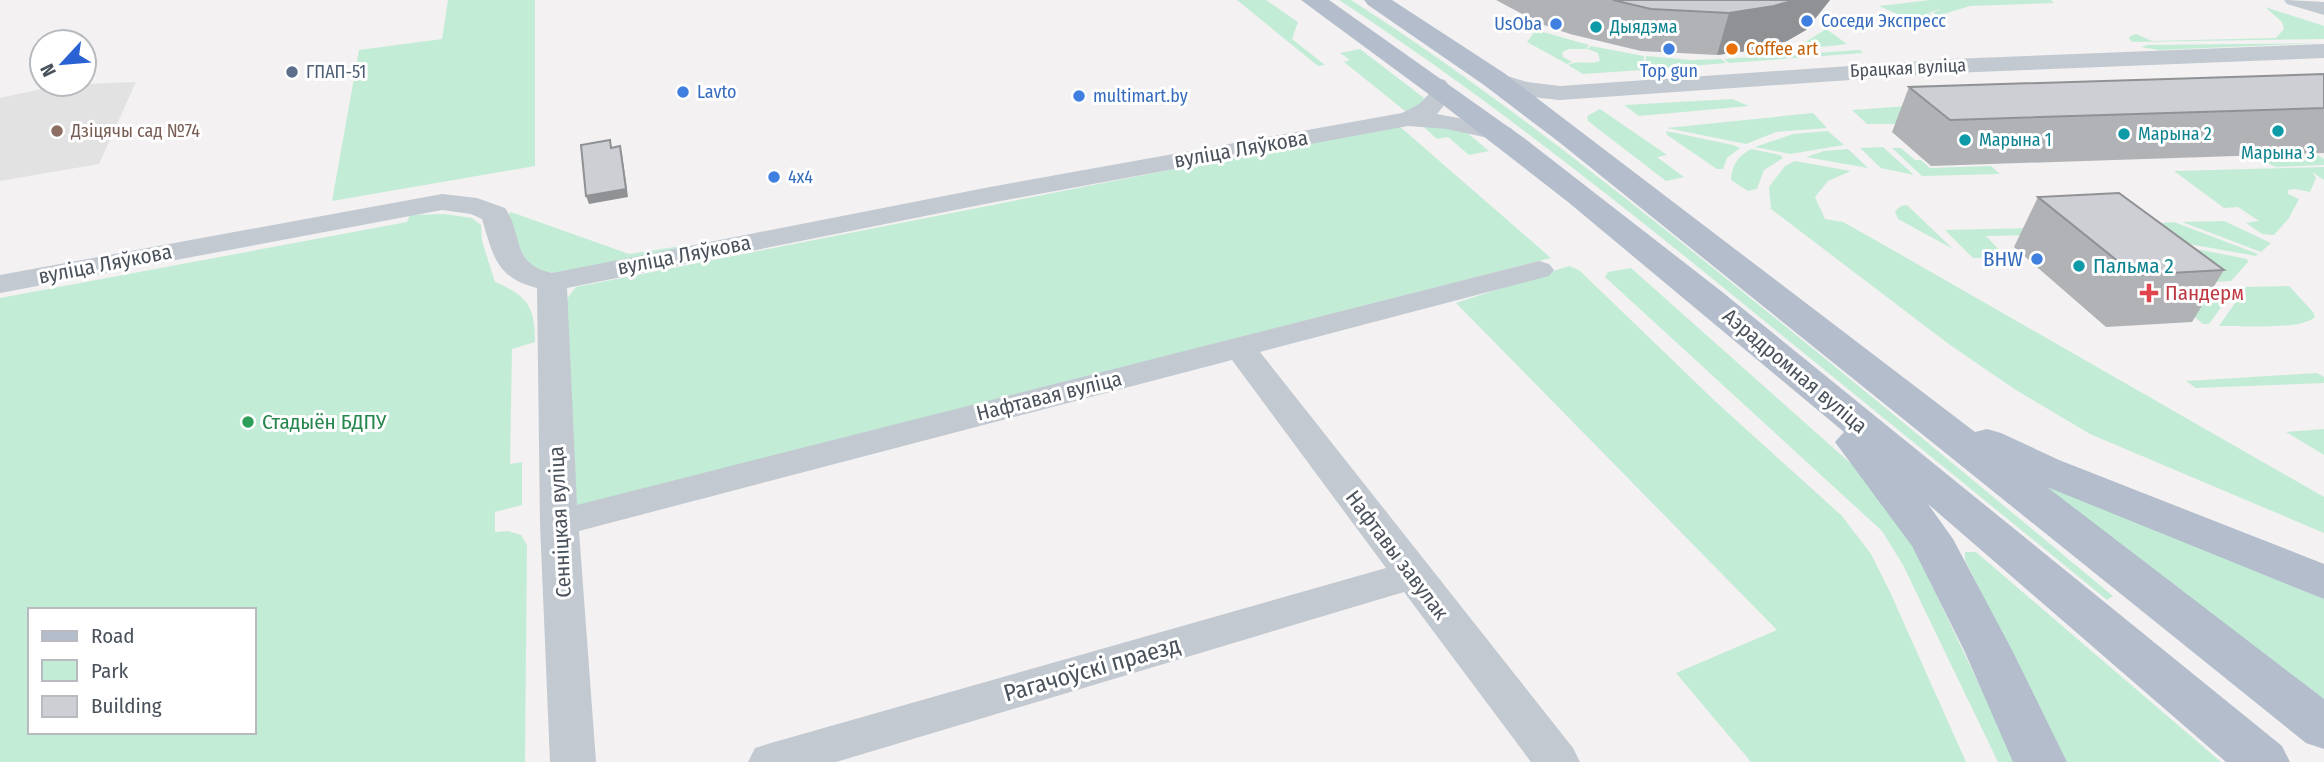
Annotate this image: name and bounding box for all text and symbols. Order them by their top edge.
place label: Соседи Экспресс [1821,10,1946,32]
place label: UsOba [1494,13,1542,35]
marker: Соседи Экспресс [1799,13,1815,29]
marker: UsOba [1548,16,1564,32]
place label: Дыядэма [1609,16,1678,38]
marker: Дыядэма [1588,19,1604,35]
north arrow [28,28,98,98]
place label: Coffee art [1746,38,1818,60]
marker: Top gun [1661,41,1677,57]
marker: Coffee art [1724,41,1740,57]
street label: Брацкая вуліца [1849,54,1967,82]
text: N [35,60,61,80]
place label: Top gun [1640,60,1698,82]
place label: ГПАП-51 [306,61,366,83]
marker: ГПАП-51 [284,64,300,80]
place label: Lavto [697,81,737,103]
marker: Lavto [675,84,691,100]
place label: multimart.by [1093,85,1188,107]
marker: multimart.by [1071,88,1087,104]
place label: Дзіцячы сад №74 [70,120,200,142]
marker: Дзіцячы сад №74 [49,123,65,139]
place label: Марына 2 [2138,123,2212,145]
marker: Марына 3 [2270,123,2286,139]
street label: вуліца Ляўкова [1172,124,1310,174]
marker: Марына 2 [2116,126,2132,142]
place label: Марына 1 [1979,129,2052,151]
marker: Марына 1 [1957,132,1973,148]
place label: Марына 3 [2241,142,2315,164]
place label: 4х4 [788,166,813,188]
marker: 4х4 [766,169,782,185]
street label: вуліца Ляўкова [615,229,753,281]
street label: вуліца Ляўкова [36,238,174,290]
place label: BHW [1983,246,2023,272]
marker: BHW [2029,251,2045,267]
place label: Пальма 2 [2093,253,2174,279]
marker: Пальма 2 [2071,258,2087,274]
place label: Пандерм [2165,280,2244,306]
marker: Пандерм [2139,283,2159,303]
street label: Аэрадромная вуліца [1717,303,1873,439]
street label: Нафтавая вуліца [974,365,1124,427]
place label: Стадыён БДПУ [262,409,387,435]
marker: Стадыён БДПУ [240,414,256,430]
street label: Сенніцкая вуліца [543,446,577,598]
street label: Нафтавы завулак [1340,485,1454,625]
legend [28,608,256,734]
text: Road [91,623,135,649]
street label: Рагачоўскі праезд [1001,630,1183,708]
text: Park [91,658,129,684]
text: Building [91,693,162,719]

